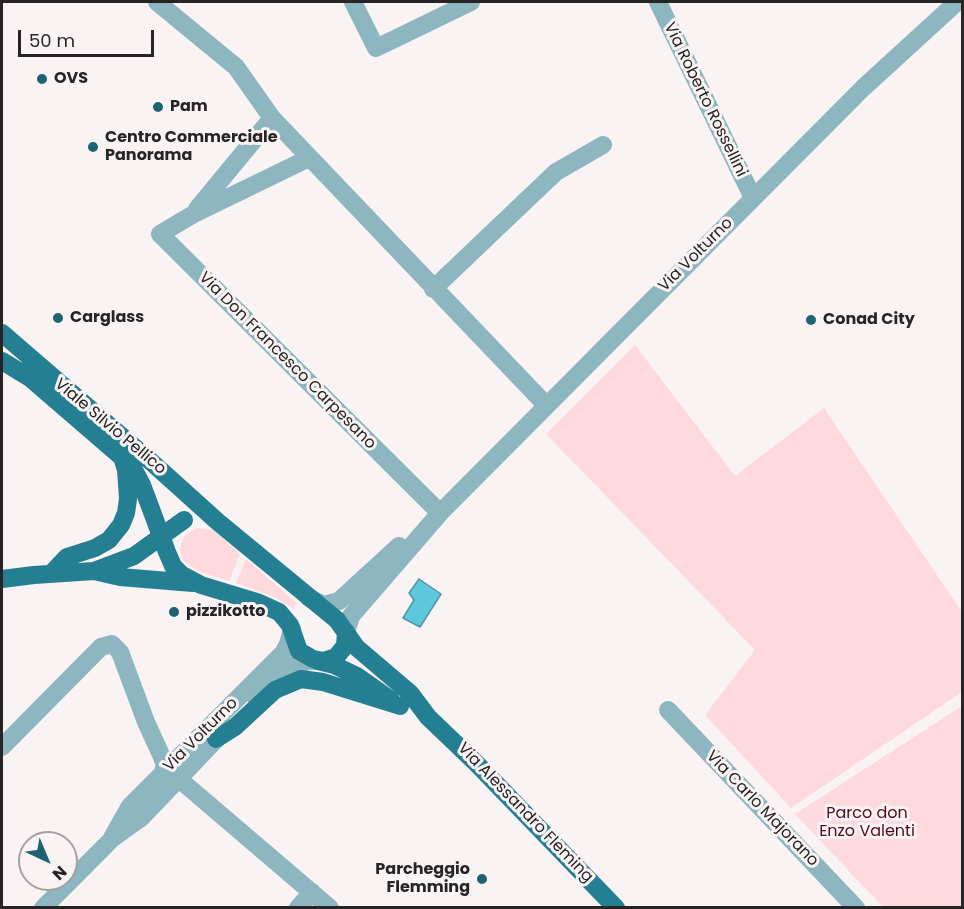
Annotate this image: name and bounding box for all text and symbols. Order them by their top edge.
scale bar [21,18,158,56]
street label: Via Roberto Rossellini [659,20,751,180]
text: 50 m [29,28,75,53]
place label: OVS [54,69,88,89]
marker: OVS [35,72,49,86]
place label: Pam [170,97,208,117]
marker: Pam [151,100,165,114]
place label: Centro Commerciale Panorama [105,128,278,166]
marker: Centro Commerciale Panorama [86,140,100,154]
street label: Via Volturno [655,214,737,296]
street label: Via Don Francesco Carpesano [194,268,380,454]
place label: Carglass [70,308,144,328]
place label: Conad City [823,310,915,330]
marker: Carglass [51,311,65,325]
marker: Conad City [804,313,818,327]
street label: Viale Silvio Pellico [50,375,170,479]
place label: pizzikotto [186,602,265,622]
marker: pizzikotto [167,605,181,619]
street label: Via Volturno [160,694,242,776]
street label: Via Alessandro Fleming [453,739,597,887]
street label: Via Carlo Majorano [702,747,822,871]
park label: Parco don Enzo Valenti [819,804,915,842]
north arrow [18,831,78,891]
text: N [47,860,72,885]
place label: Parcheggio Flemming [375,860,470,898]
marker: Parcheggio Flemming [475,872,489,886]

